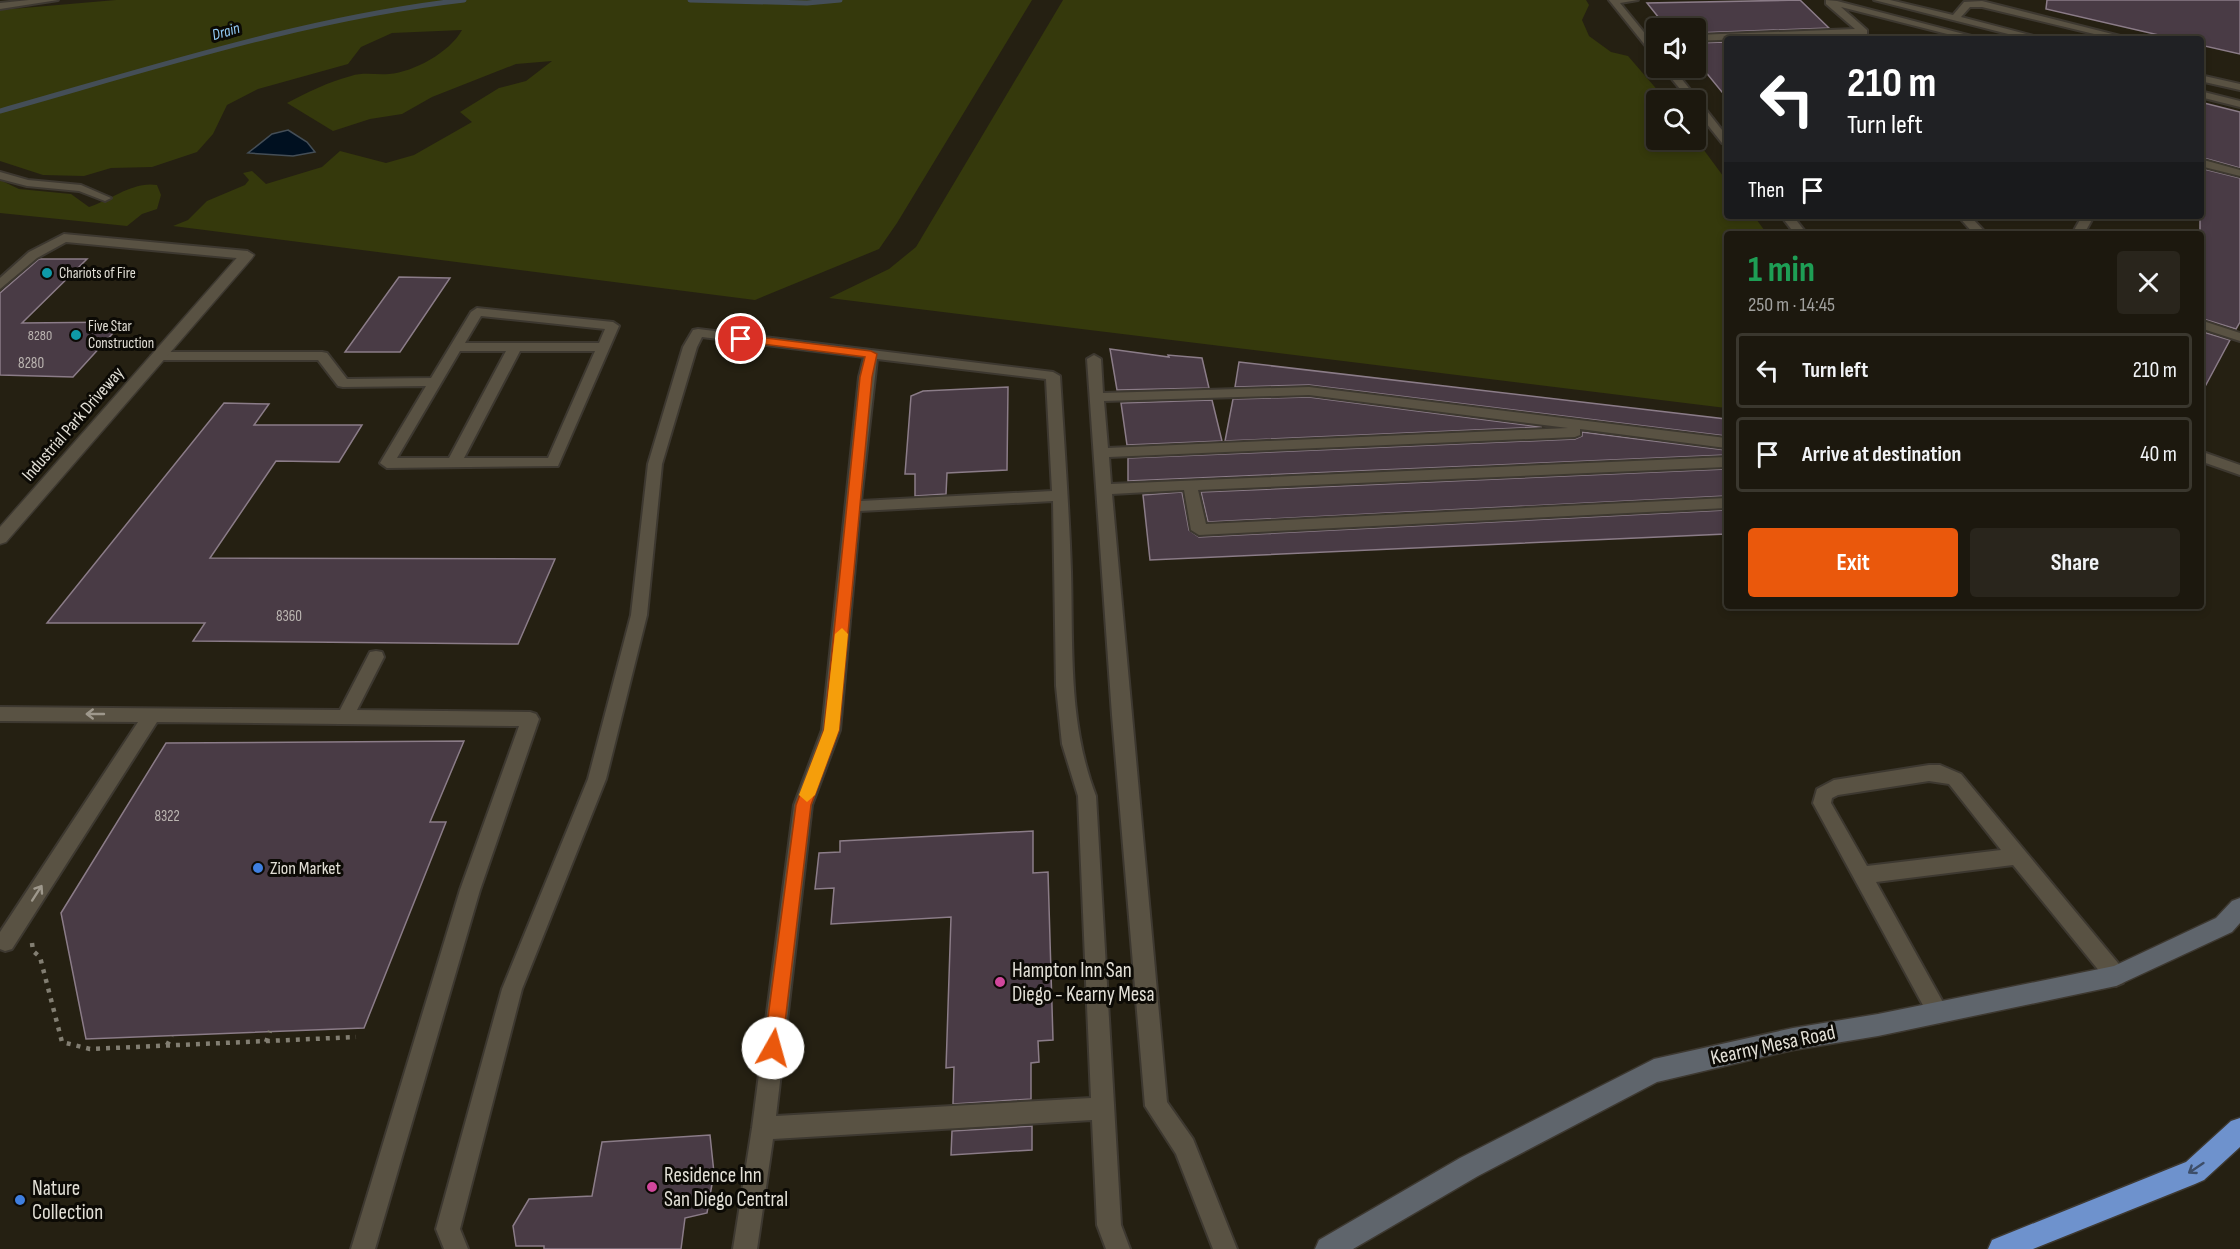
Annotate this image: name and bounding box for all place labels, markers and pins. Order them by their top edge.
place label: Chariots of Fire [59,264,136,283]
marker: Chariots of Fire [40,266,54,280]
pin [715,313,766,364]
place label: Five Star Construction [88,317,154,353]
marker: Five Star Construction [69,328,83,342]
place label: Zion Market [270,858,341,879]
marker: Zion Market [251,861,265,875]
place label: Hampton Inn San Diego - Kearny Mesa [1012,958,1155,1007]
marker: Hampton Inn San Diego - Kearny Mesa [993,975,1007,989]
place label: Residence Inn San Diego Central [664,1163,788,1212]
place label: Nature Collection [32,1176,103,1225]
marker: Residence Inn San Diego Central [645,1180,659,1194]
marker: Nature Collection [13,1193,27,1207]

